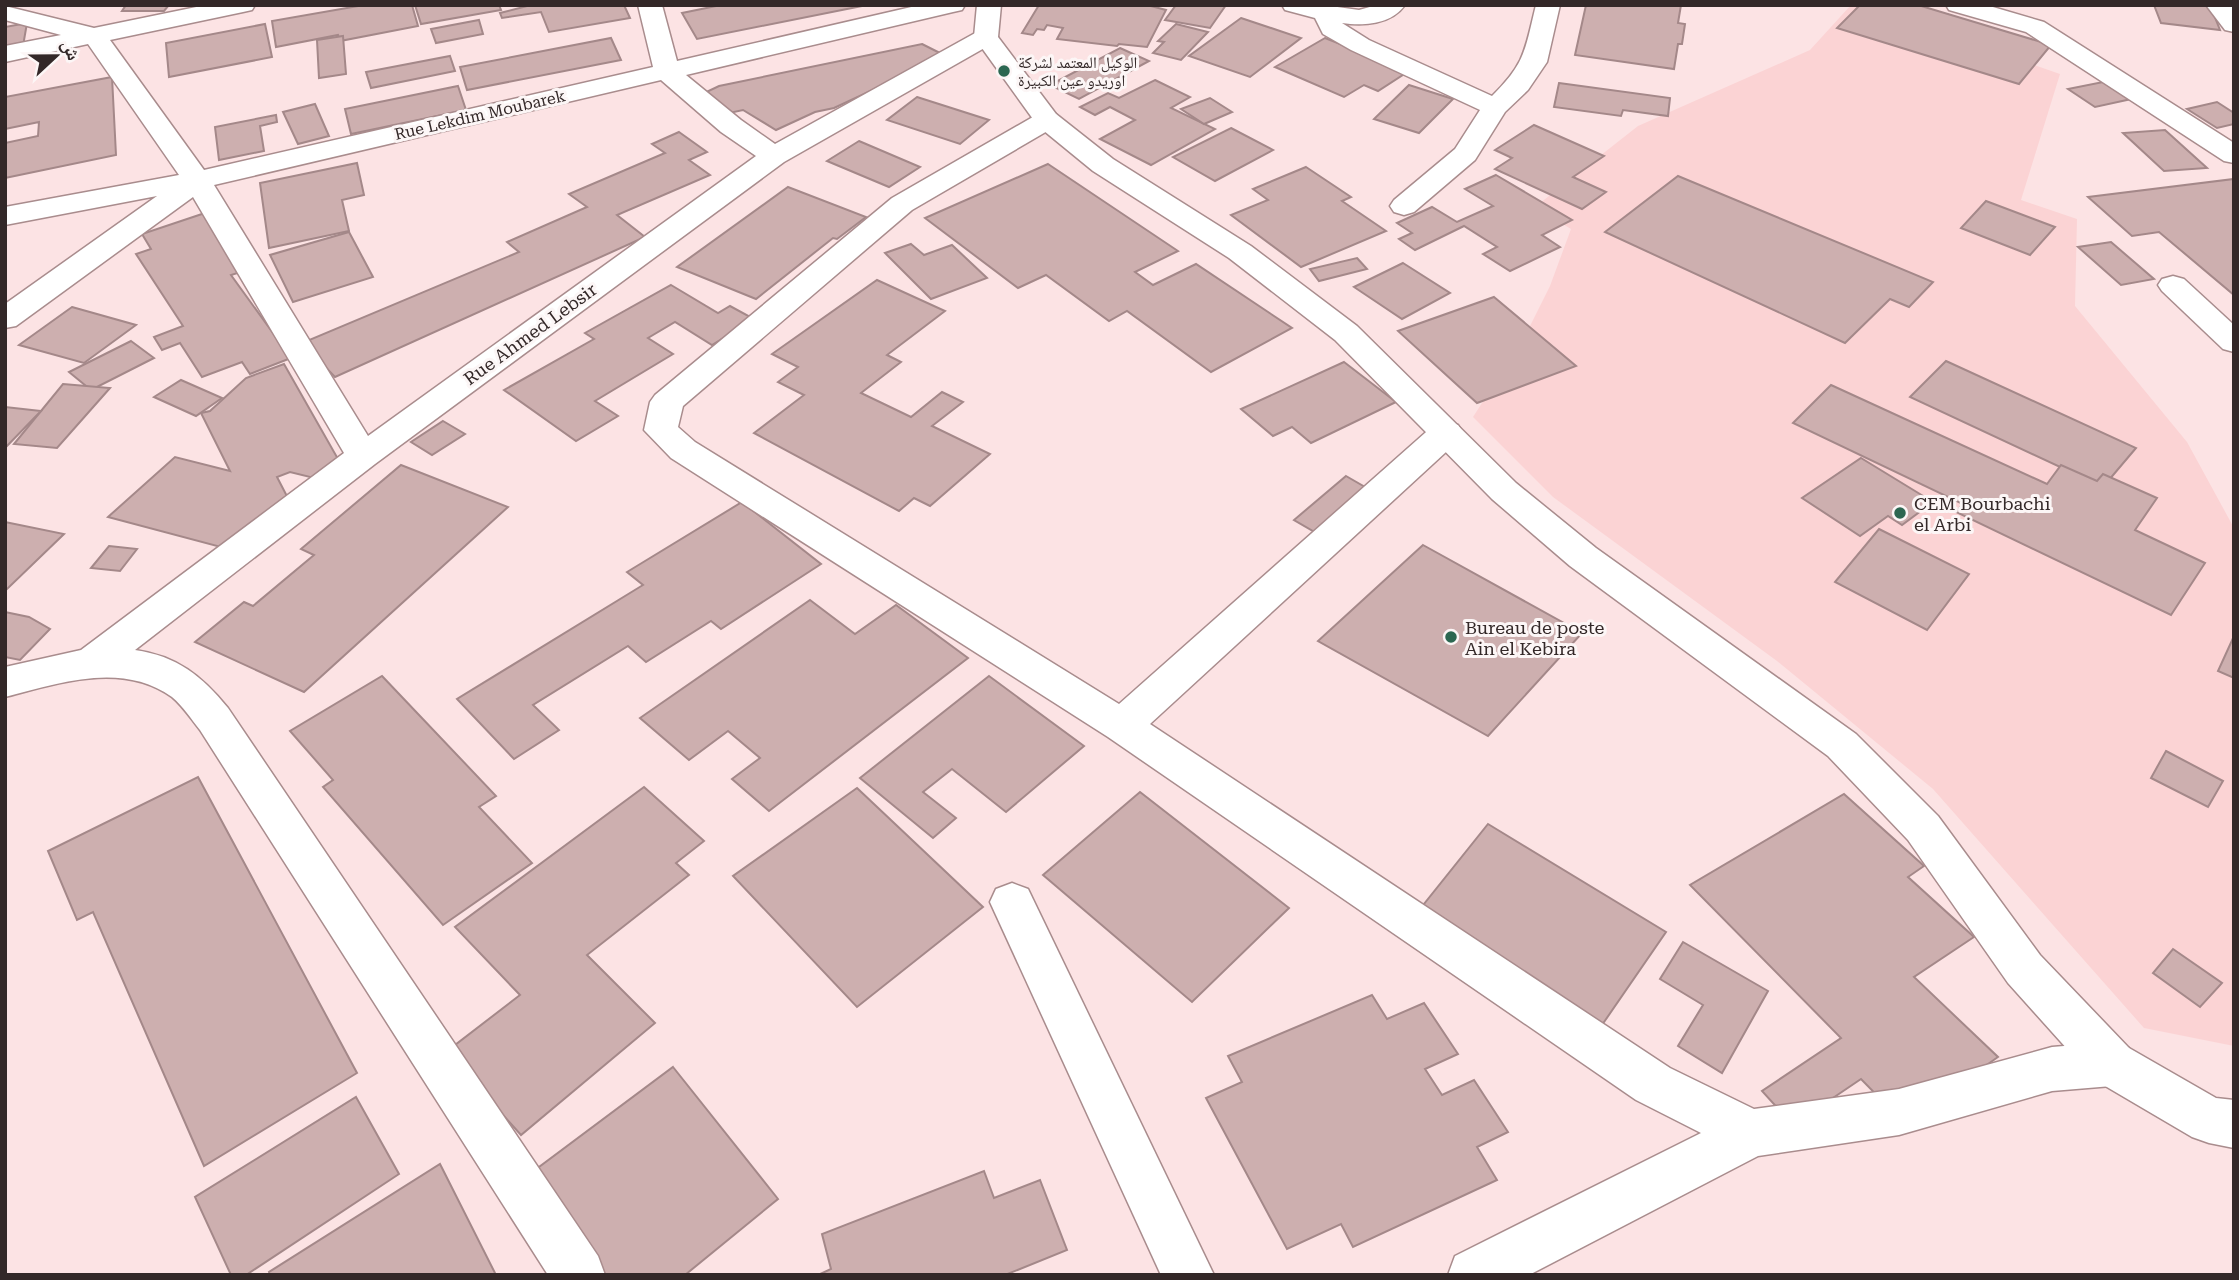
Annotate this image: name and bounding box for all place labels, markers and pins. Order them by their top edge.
place label: الوكيل المعتمد لشركة اوريدو عين الكبيرة [1018,53,1137,91]
marker: الوكيل المعتمد لشركة اوريدو عين الكبيرة [996,63,1012,79]
place label: CEM Bourbachi el Arbi [1914,493,2051,535]
marker: CEM Bourbachi el Arbi [1892,505,1908,521]
place label: Bureau de poste Ain el Kebira [1465,617,1604,659]
marker: Bureau de poste Ain el Kebira [1443,629,1459,645]

